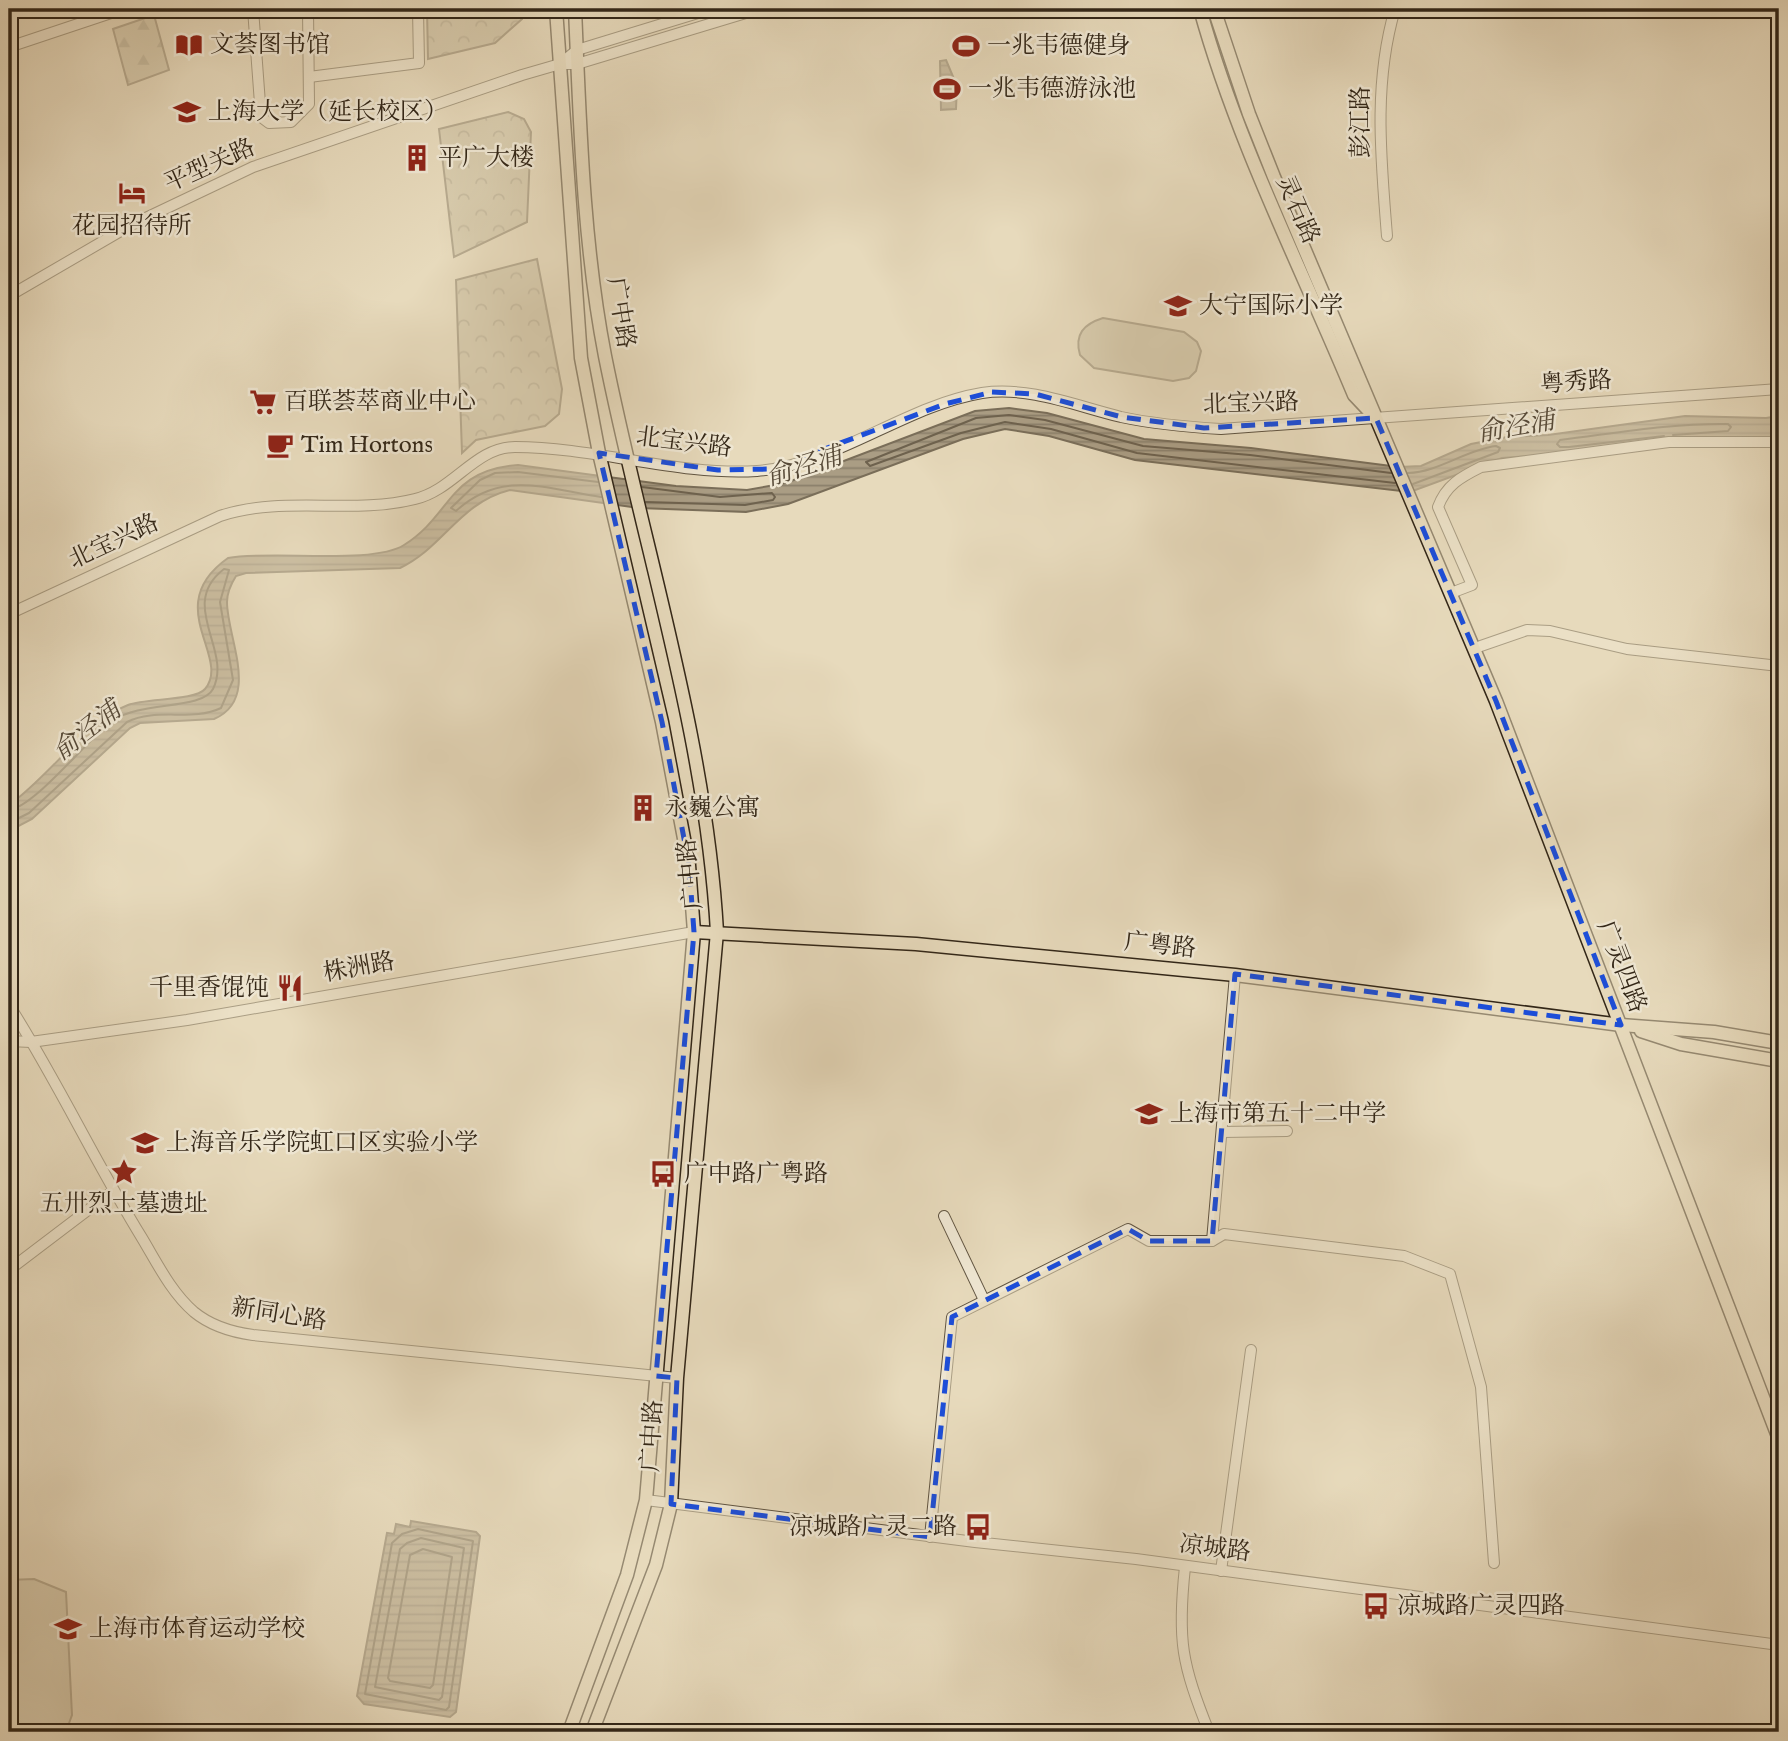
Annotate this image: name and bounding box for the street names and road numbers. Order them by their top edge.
street label: 彭江路 [1346,86,1377,158]
street label: 平型关路 [160,132,260,200]
street label: 灵石路 [1268,171,1326,249]
street label: 广中路 [599,275,641,351]
street label: 粤秀路 [1539,365,1613,401]
street label: 北宝兴路 [1202,387,1300,421]
street label: 北宝兴路 [634,422,734,464]
street label: 北宝兴路 [64,508,164,576]
street label: 广中路 [672,837,710,911]
street label: 广灵四路 [1589,917,1653,1017]
street label: 广粤路 [1123,927,1197,965]
street label: 株洲路 [321,946,397,990]
street label: 新同心路 [229,1292,329,1338]
street label: 广中路 [636,1399,670,1473]
street label: 凉城路 [1177,1529,1253,1569]

